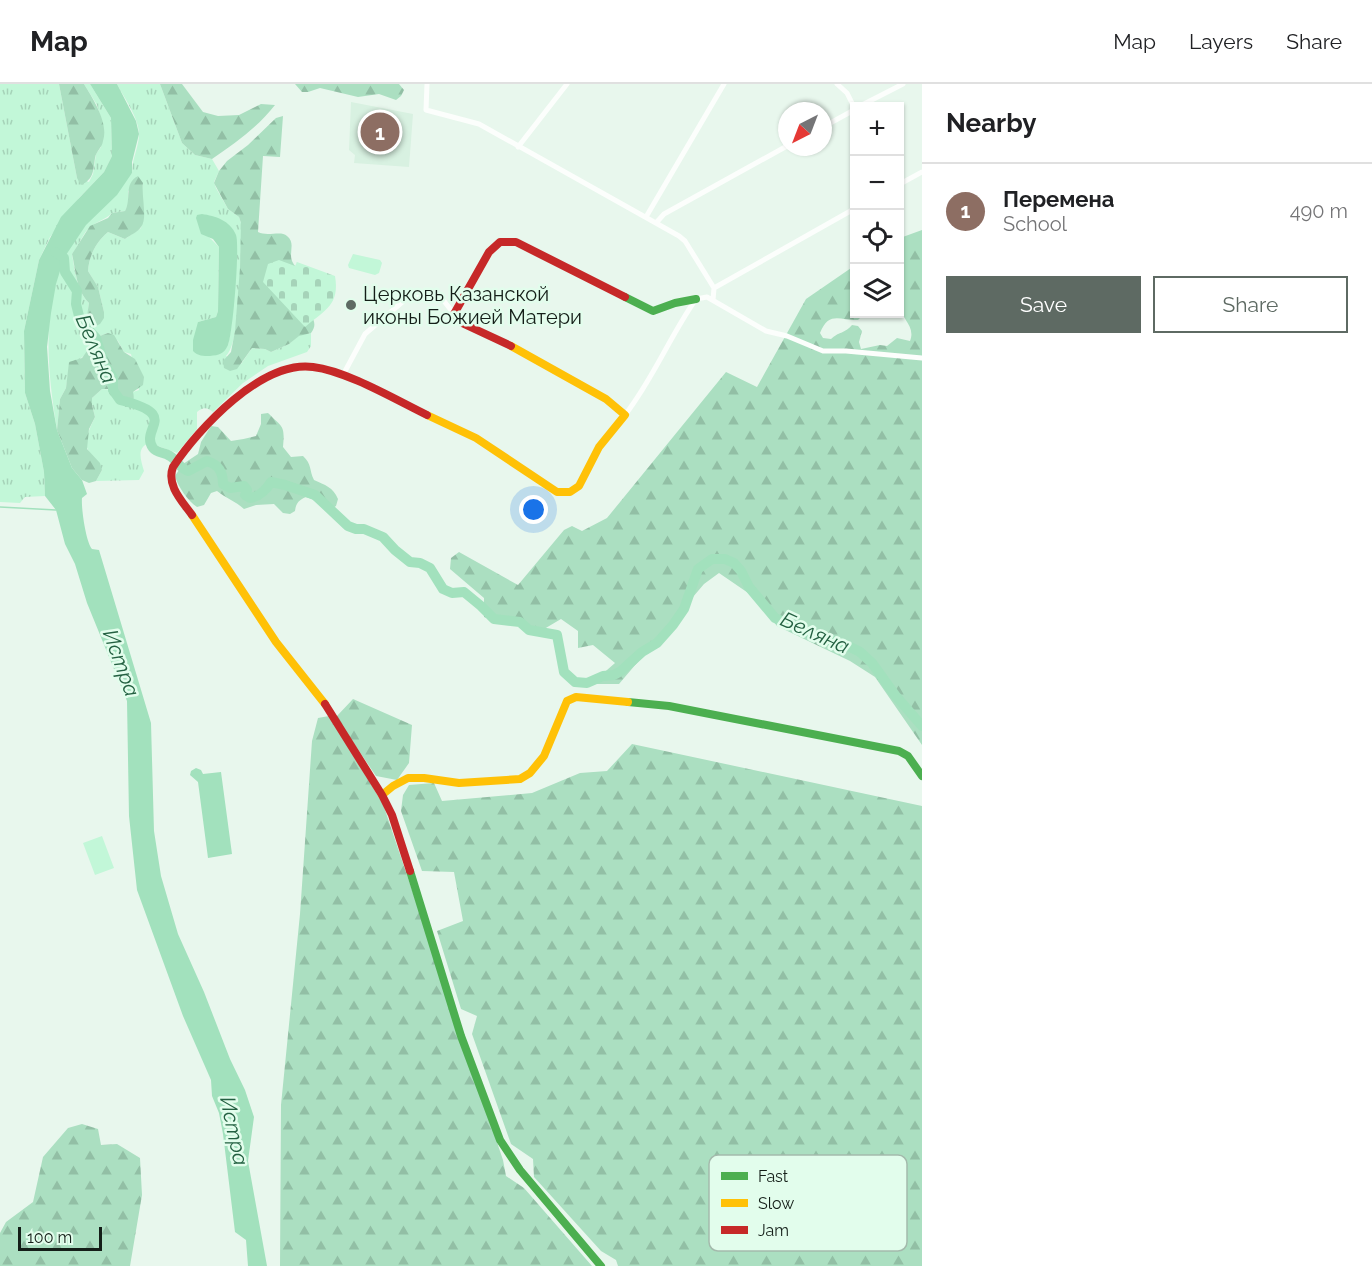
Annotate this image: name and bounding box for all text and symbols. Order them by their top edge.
text: Map [30,25,88,58]
text: Map [1113,29,1156,54]
text: Layers [1189,29,1253,54]
text: Share [1286,29,1342,54]
north arrow [778,102,832,156]
map controls [850,102,904,318]
button: + [850,102,904,156]
text: Nearby [946,108,1036,138]
pin: 1 [360,110,400,154]
button: − [850,156,904,210]
text: Перемена [1003,186,1114,212]
text: 1 [961,199,970,223]
text: 490 m [1290,199,1348,223]
button: locate [850,210,904,264]
text: School [1003,212,1067,236]
button: layers [850,264,904,318]
button: Save [946,276,1141,333]
button: Share [1153,276,1348,333]
place label: Церковь Казанской иконы Божией Матери [363,282,582,329]
marker: Церковь Казанской иконы Божией Матери [344,298,358,312]
water label: Беляна [71,310,122,387]
your location [519,495,548,524]
water label: Беляна [777,606,853,659]
water label: Истра [98,626,145,700]
water label: Истра [215,1094,254,1168]
legend [709,1155,907,1251]
text: Fast [758,1167,789,1186]
text: Slow [758,1194,794,1213]
text: Jam [758,1221,789,1240]
scale bar [18,1224,102,1252]
text: 100 m [27,1228,72,1247]

